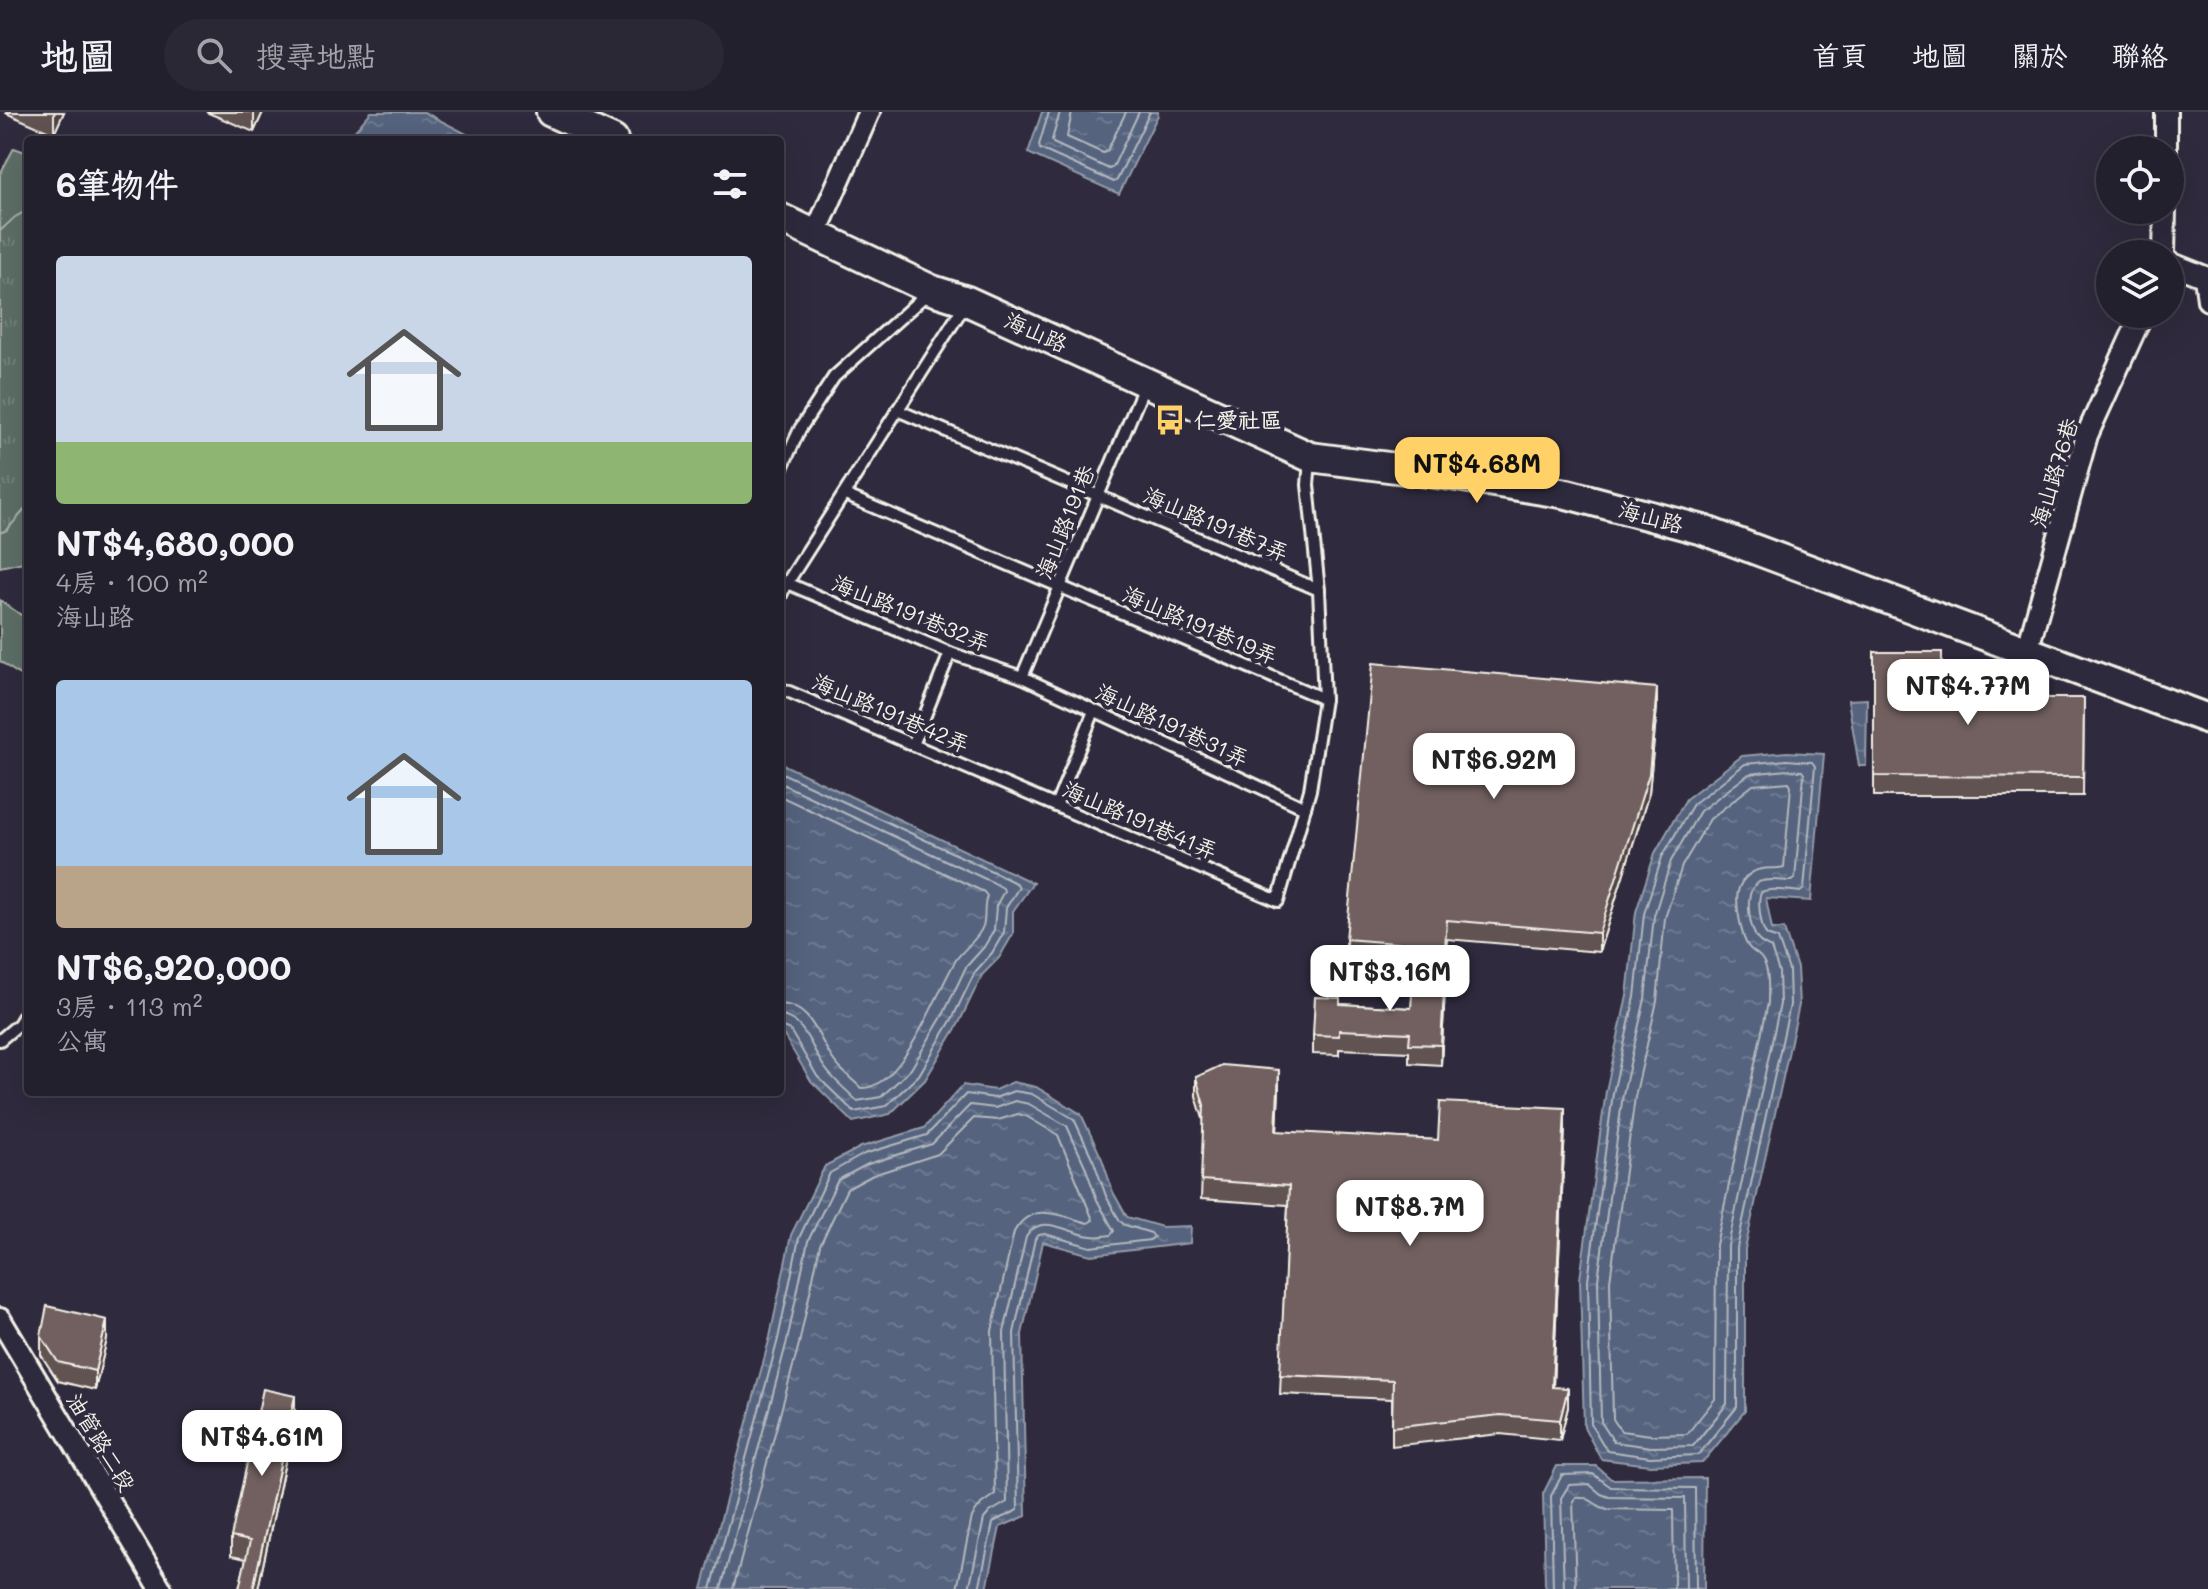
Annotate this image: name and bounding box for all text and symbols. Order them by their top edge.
search box [164,19,724,91]
text: 地圖 [40,30,116,80]
icon: search [192,33,236,77]
text: 搜尋地點 [256,35,376,75]
text: 首頁 [1812,37,1868,73]
text: 地圖 [1912,37,1968,73]
text: 關於 [2012,37,2068,73]
text: 聯絡 [2112,37,2168,73]
map controls [2096,136,2184,328]
button: locate [2096,136,2184,224]
text: 6筆物件 [56,161,179,206]
icon: filters [708,162,752,206]
button: layers [2096,240,2184,328]
street label: 海山路 [1000,305,1072,358]
icon: home [332,308,476,452]
bus stop icon: 仁愛社區 [1153,403,1187,437]
place label: 仁愛社區 [1194,405,1282,434]
street label: 海山路76巷 [2023,414,2084,531]
pin: NT$4.68M [1394,437,1560,505]
text: NT$4.68M [1413,446,1541,480]
street label: 海山路191巷 [1028,460,1101,583]
street label: 海山路191巷7弄 [1139,480,1293,567]
street label: 海山路 [1615,494,1687,539]
text: NT$4,680,000 [56,520,294,565]
text: 4房 · 100 m² [56,565,208,599]
street label: 海山路191巷32弄 [828,568,994,657]
street label: 海山路191巷19弄 [1118,579,1282,670]
text: 海山路 [56,599,134,633]
pin: NT$4.77M [1885,659,2051,727]
street label: 海山路191巷42弄 [808,666,974,759]
text: NT$4.77M [1905,668,2031,702]
street label: 海山路191巷31弄 [1091,676,1253,773]
icon: home [332,732,476,876]
pin: NT$6.92M [1411,733,1577,801]
text: NT$6.92M [1431,742,1557,776]
street label: 海山路191巷41弄 [1058,774,1222,865]
text: NT$6,920,000 [56,944,291,989]
pin: NT$3.16M [1307,945,1473,1013]
text: NT$3.16M [1328,954,1452,988]
text: 3房 · 113 m² [56,989,203,1023]
text: 公寓 [56,1023,108,1057]
pin: NT$8.7M [1336,1180,1484,1248]
text: NT$8.7M [1355,1189,1465,1223]
street label: 油管路二段 [61,1387,142,1496]
pin: NT$4.61M [179,1410,345,1478]
text: NT$4.61M [200,1419,324,1453]

